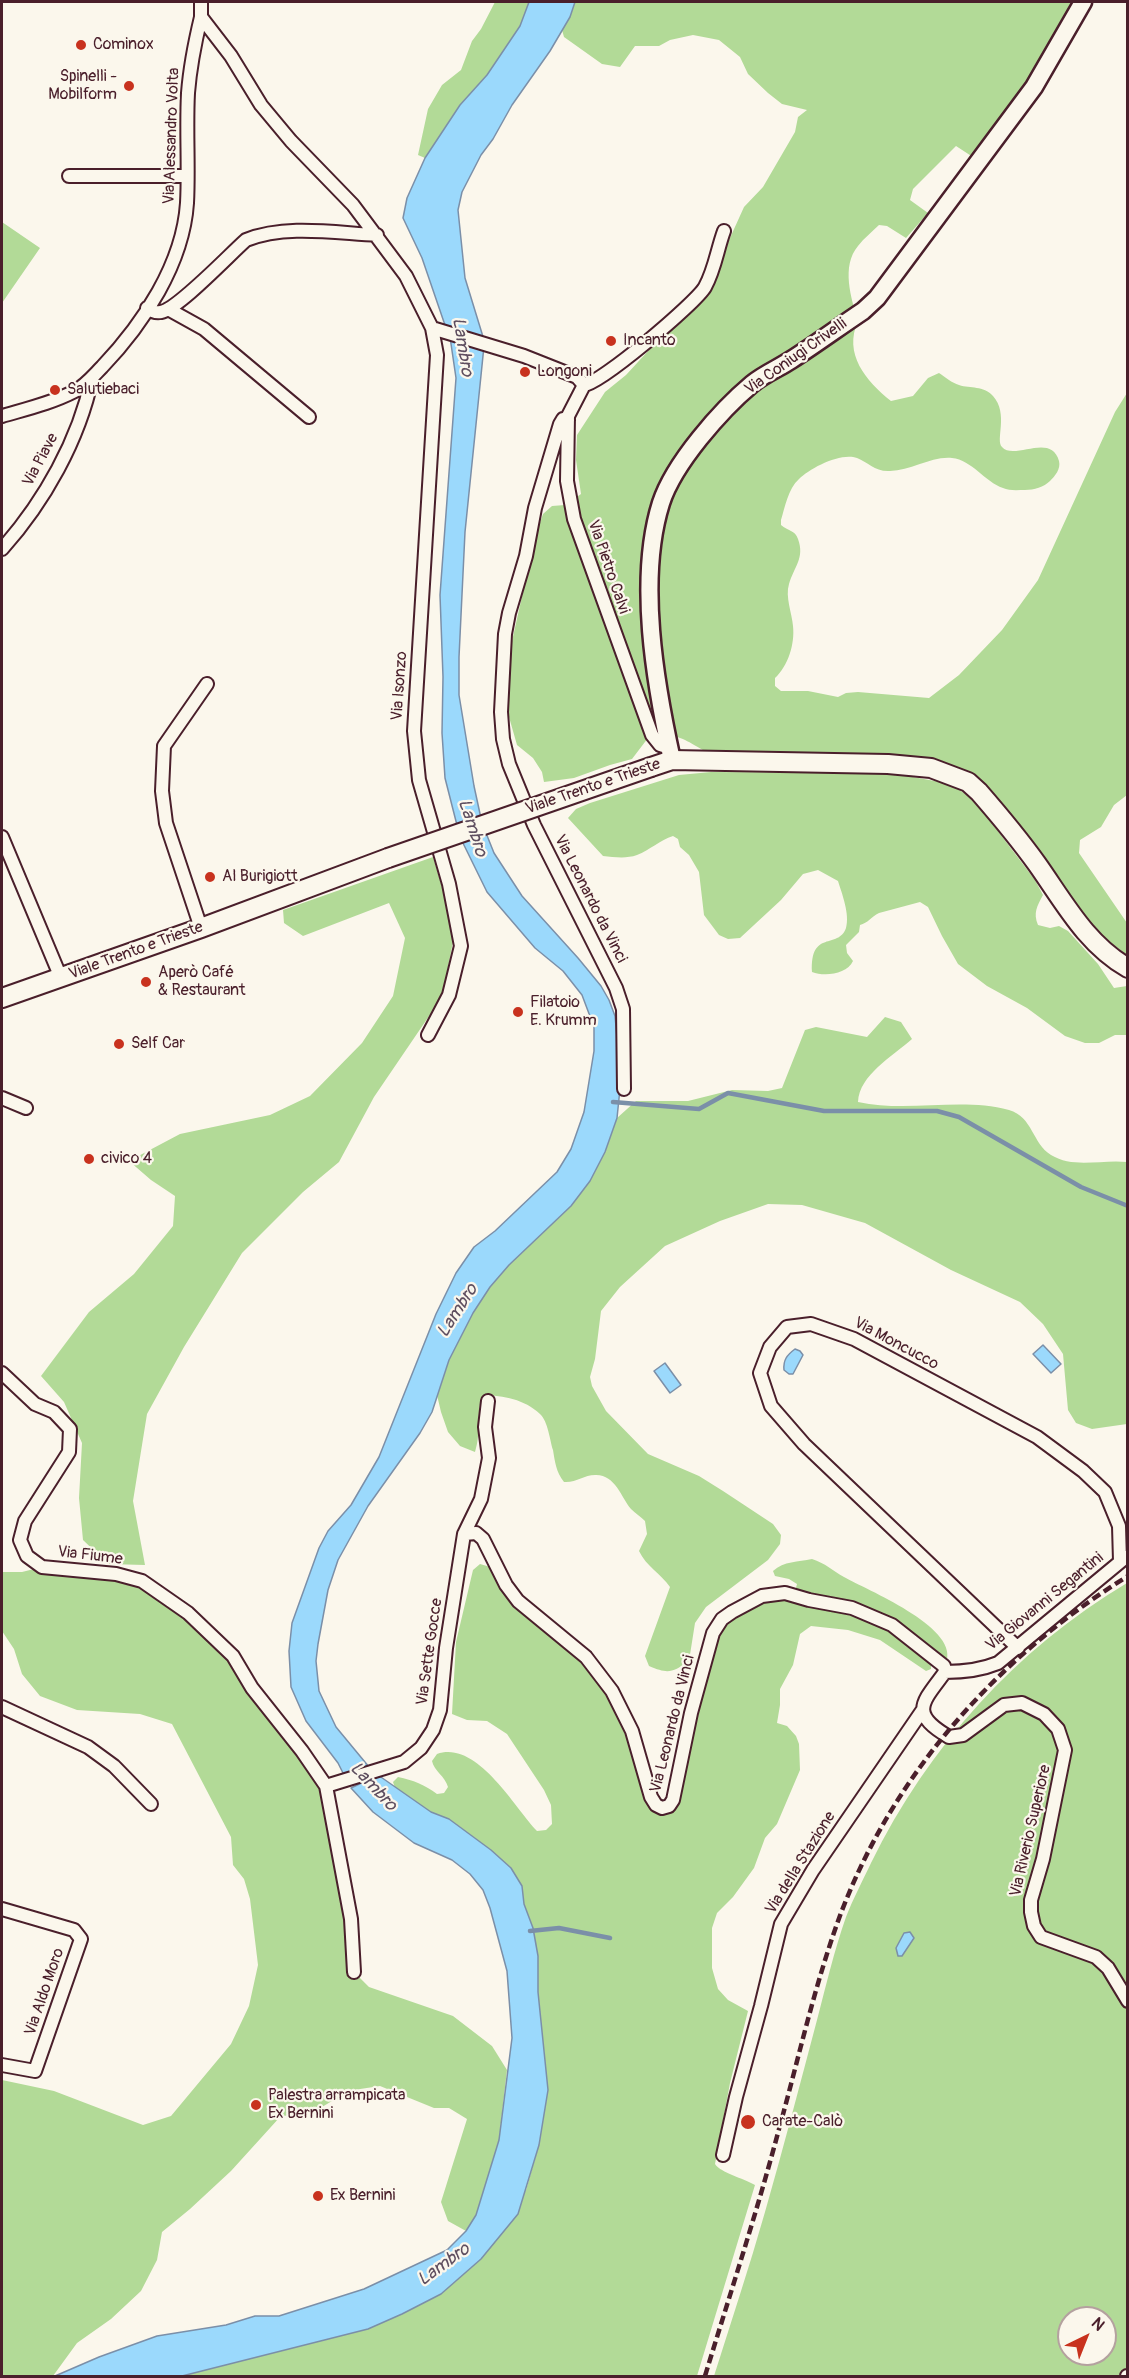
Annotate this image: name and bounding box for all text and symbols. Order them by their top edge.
place label: Cominox [93,35,154,55]
marker: Cominox [74,38,88,52]
place label: Spinelli - Mobilform [48,67,117,105]
street label: Via Alessandro Volta [160,67,184,205]
marker: Spinelli - Mobilform [122,79,136,93]
street label: Via Coniugi Crivelli [741,315,851,399]
water label: Lambro [447,316,477,378]
place label: Incanto [623,331,676,351]
marker: Incanto [604,334,618,348]
place label: Longoni [537,362,592,382]
marker: Longoni [518,365,532,379]
place label: Salutiebaci [67,380,139,400]
marker: Salutiebaci [48,383,62,397]
street label: Via Piave [19,430,63,490]
street label: Via Pietro Calvi [583,518,633,616]
street label: Via Isonzo [388,651,412,721]
street label: Viale Trento e Trieste [523,755,663,819]
water label: Lambro [453,797,491,859]
street label: Via Leonardo da Vinci [549,832,631,966]
place label: Al Burigiott [222,867,298,887]
marker: Al Burigiott [203,870,217,884]
street label: Viale Trento e Trieste [66,918,206,984]
place label: Aperò Café & Restaurant [158,963,245,1001]
marker: Aperò Café & Restaurant [139,975,153,989]
place label: Filatoio E. Krumm [530,993,597,1031]
marker: Filatoio E. Krumm [511,1005,525,1019]
place label: Self Car [131,1034,185,1054]
marker: Self Car [112,1037,126,1051]
place label: civico 4 [101,1149,152,1169]
marker: civico 4 [82,1152,96,1166]
water label: Lambro [433,1280,483,1342]
street label: Via Moncucco [850,1314,942,1374]
street label: Via Fiume [56,1542,124,1570]
street label: Via Giovanni Segantini [982,1549,1108,1655]
street label: Via Sette Gocce [413,1597,447,1707]
street label: Via Leonardo da Vinci [647,1653,699,1795]
water label: Lambro [345,1758,401,1816]
street label: Via Riverio Superiore [1006,1763,1056,1899]
street label: Via della Stazione [762,1808,840,1918]
street label: Via Aldo Moro [21,1946,69,2038]
place label: Palestra arrampicata Ex Bernini [268,2086,405,2124]
marker: Palestra arrampicata Ex Bernini [249,2098,263,2112]
place label: Carate-Calò [762,2112,843,2132]
marker: Carate-Calò [739,2113,757,2131]
place label: Ex Bernini [330,2186,395,2206]
marker: Ex Bernini [311,2189,325,2203]
water label: Lambro [414,2239,474,2291]
north arrow [1057,2306,1117,2366]
text: N [1087,2313,1109,2335]

